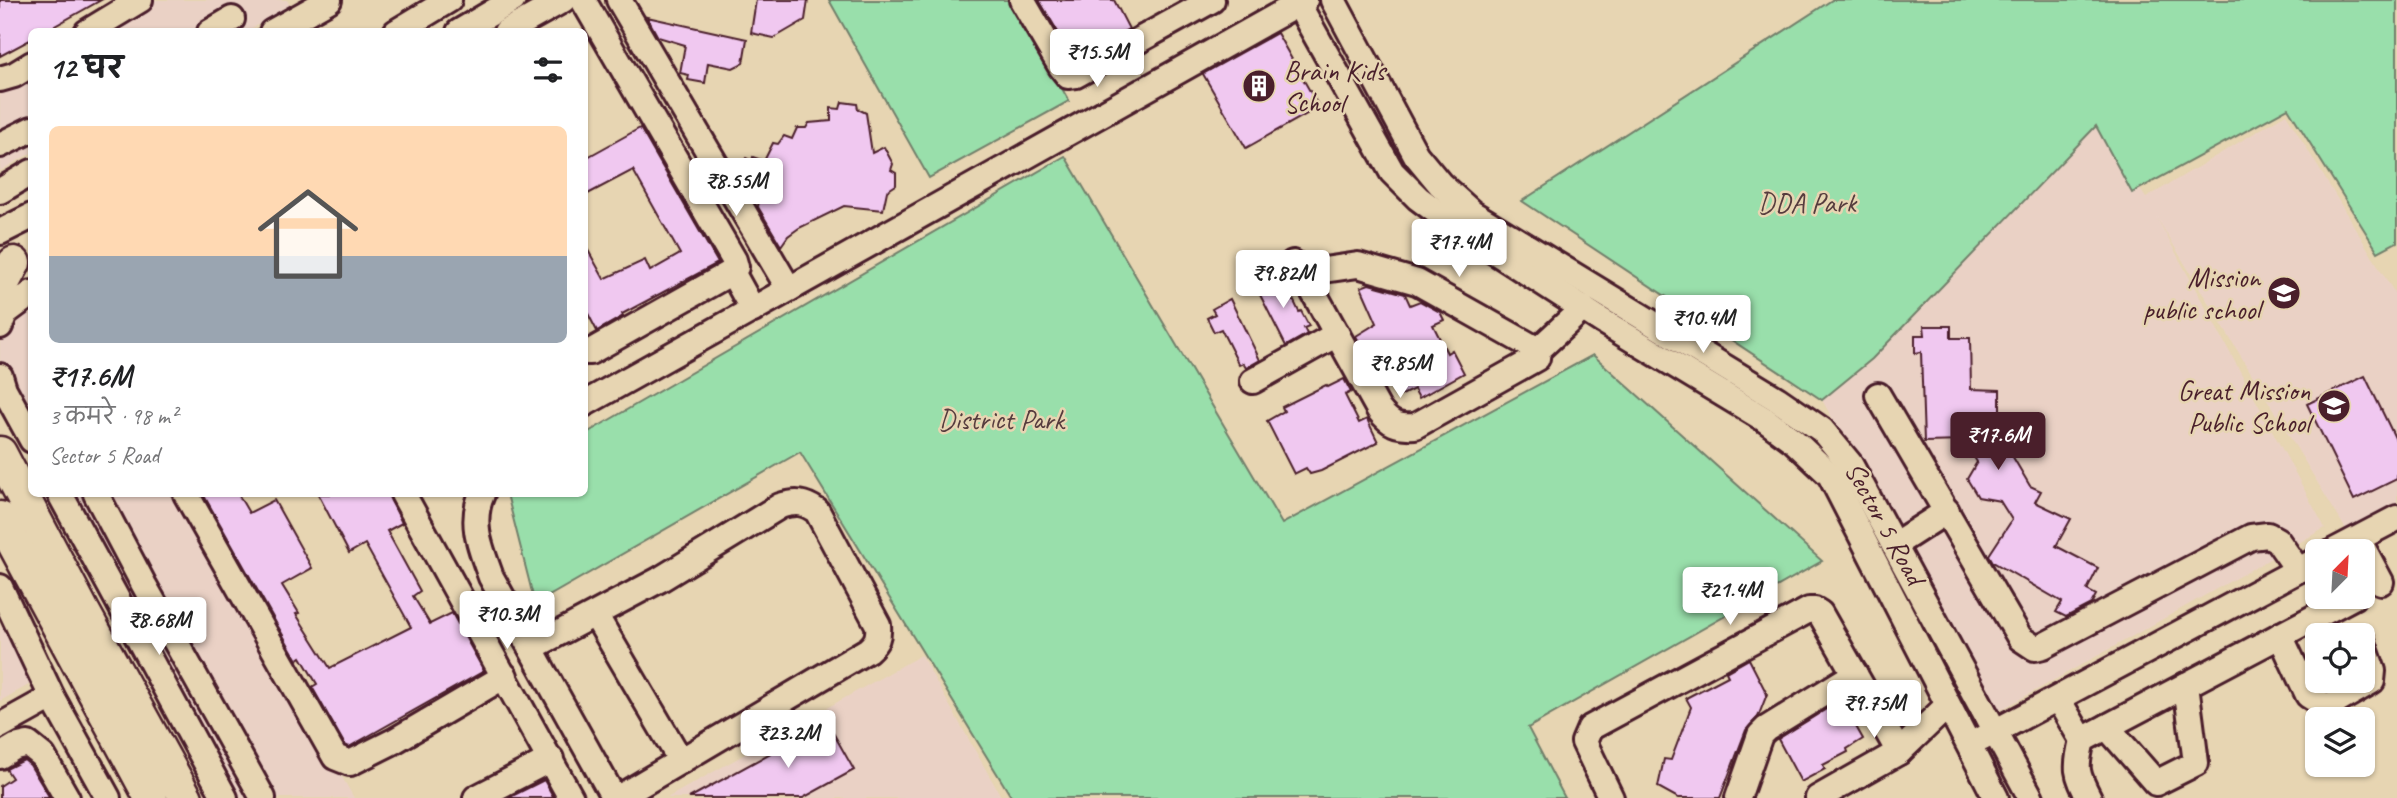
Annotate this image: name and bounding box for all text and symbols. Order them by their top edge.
pin: ₹15.5M [1040,29,1154,89]
text: ₹15.5M [1066,37,1128,66]
text: 12 घर [49,49,123,87]
icon: filters [529,51,567,89]
place label: Brain Kids School [1284,53,1387,120]
building icon: Brain Kids School [1240,67,1278,105]
pin: ₹8.55M [679,158,793,218]
text: ₹8.55M [705,166,767,195]
icon: home [245,171,371,297]
park label: DDA Park [1758,185,1858,220]
pin: ₹17.4M [1402,219,1516,279]
text: ₹17.4M [1428,227,1490,256]
pin: ₹9.82M [1226,250,1340,310]
text: ₹9.82M [1252,258,1314,287]
place label: Mission public school [2143,260,2265,327]
school or university icon: Mission public school [2265,274,2303,312]
pin: ₹10.4M [1646,296,1760,355]
text: ₹10.4M [1672,303,1734,332]
pin: ₹9.85M [1343,340,1457,400]
text: ₹9.85M [1369,348,1431,377]
text: ₹17.6M [49,357,131,395]
place label: Great Mission Public School [2178,373,2315,440]
school or university icon: Great Mission Public School [2315,387,2353,425]
text: 3 कमरे · 98 m² [49,402,177,431]
park label: District Park [938,402,1067,437]
pin: ₹17.6M [1941,412,2055,472]
text: ₹17.6M [1966,420,2030,449]
text: Sector 5 Road [49,441,159,470]
street label: Sector 5 Road [1837,456,1935,594]
north arrow [2305,539,2375,609]
map controls [2305,539,2375,777]
pin: ₹21.4M [1673,568,1787,627]
text: ₹21.4M [1699,575,1761,604]
pin: ₹10.3M [450,592,564,651]
pin: ₹8.68M [102,598,216,657]
text: ₹10.3M [476,599,538,628]
text: ₹8.68M [127,605,191,634]
button: locate [2305,623,2375,693]
pin: ₹9.75M [1817,680,1931,740]
text: ₹9.75M [1843,688,1905,717]
button: layers [2305,707,2375,777]
pin: ₹23.2M [731,710,845,770]
text: ₹23.2M [757,718,819,747]

